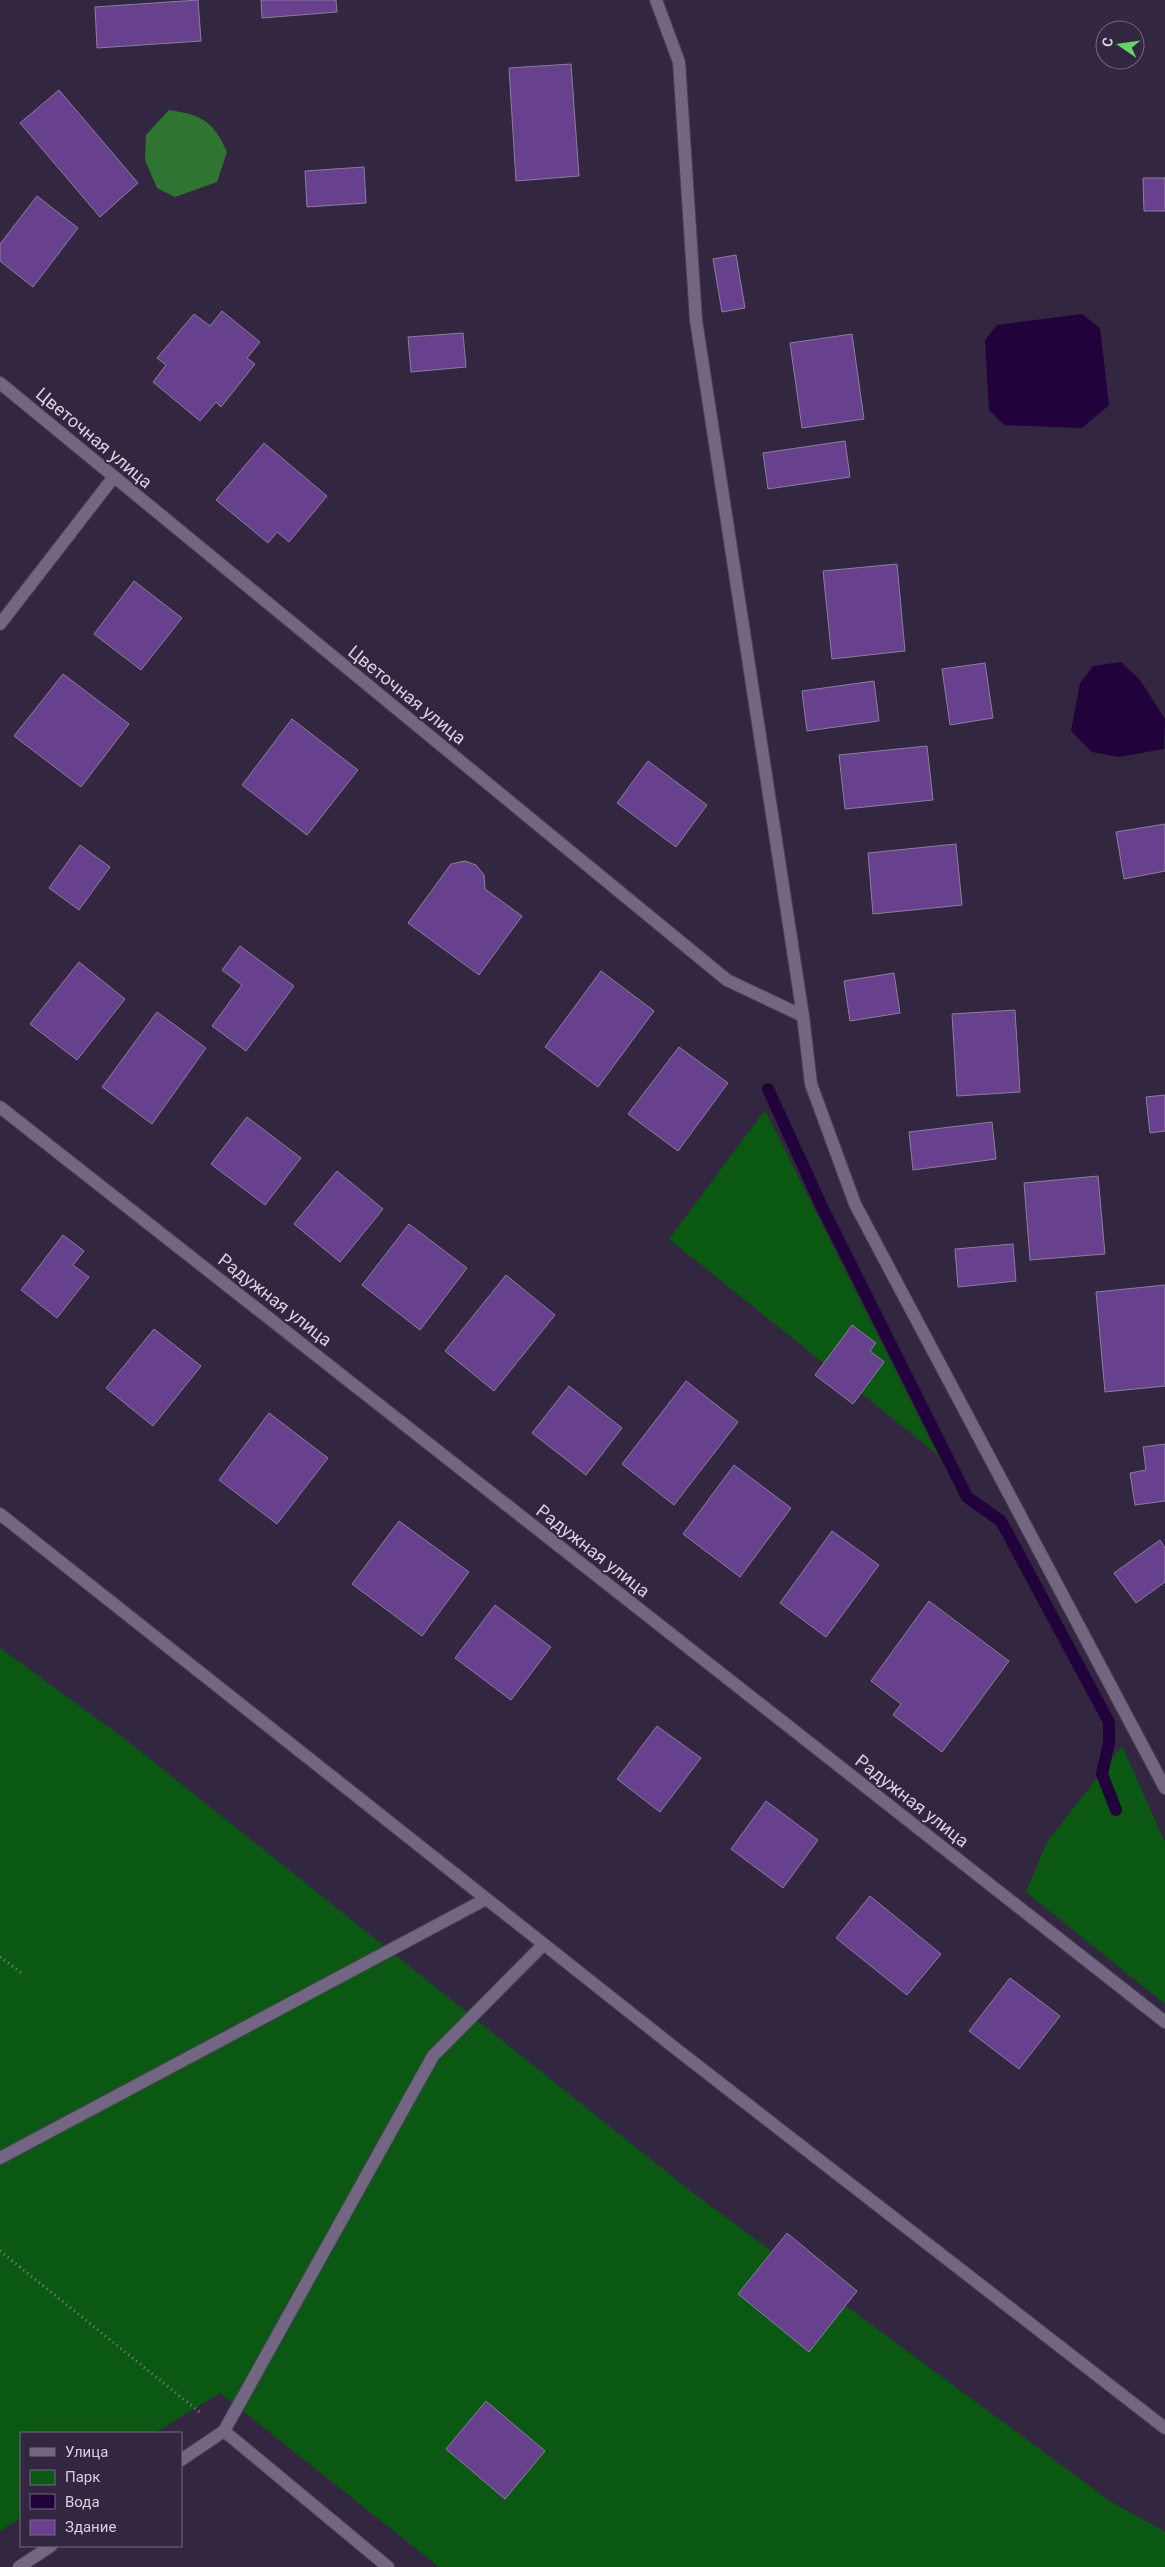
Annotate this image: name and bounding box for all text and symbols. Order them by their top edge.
north arrow [1095,20,1145,70]
text: С [1099,36,1116,48]
street label: Цветочная улица [32,383,157,492]
street label: Цветочная улица [344,641,470,748]
street label: Радужная улица [214,1249,336,1350]
street label: Радужная улица [532,1500,654,1601]
street label: Радужная улица [851,1750,973,1851]
legend [20,2432,182,2547]
text: Улица [65,2443,108,2461]
text: Парк [65,2468,100,2486]
text: Вода [65,2493,100,2511]
text: Здание [65,2518,116,2536]

